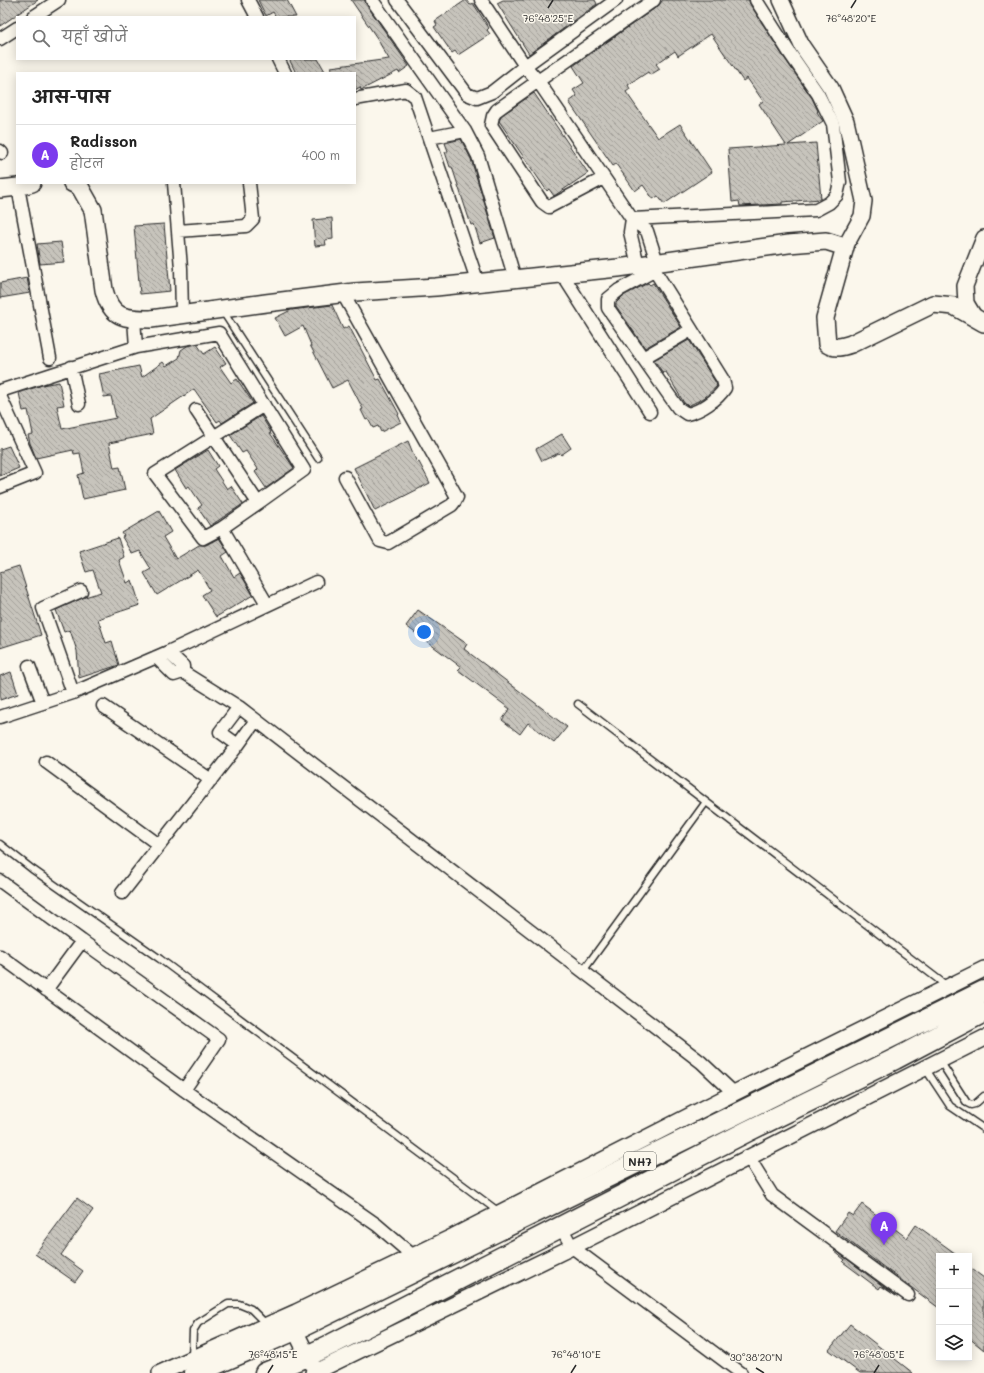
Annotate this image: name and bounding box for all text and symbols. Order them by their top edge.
text: 76°48'25"E [523,11,573,25]
text: 76°48'20"E [826,11,877,25]
search box [16,16,356,60]
text: यहाँ खोजें [62,26,127,46]
icon: search [30,27,52,49]
text: आस-पास [32,85,110,107]
text: Radisson [70,131,137,151]
text: A [40,146,50,163]
text: 400 m [302,146,340,163]
text: होटल [70,154,104,171]
your location [414,622,434,642]
road number: NH7 [624,1152,656,1170]
pin: A [871,1212,897,1245]
map controls [936,1253,972,1361]
button: + [936,1253,972,1289]
button: − [936,1289,972,1325]
button: layers [936,1325,972,1361]
text: 76°48'15"E [248,1347,298,1361]
text: 76°48'10"E [551,1347,601,1361]
text: 76°48'05"E [854,1347,905,1361]
text: 30°38'20"N [730,1350,782,1364]

